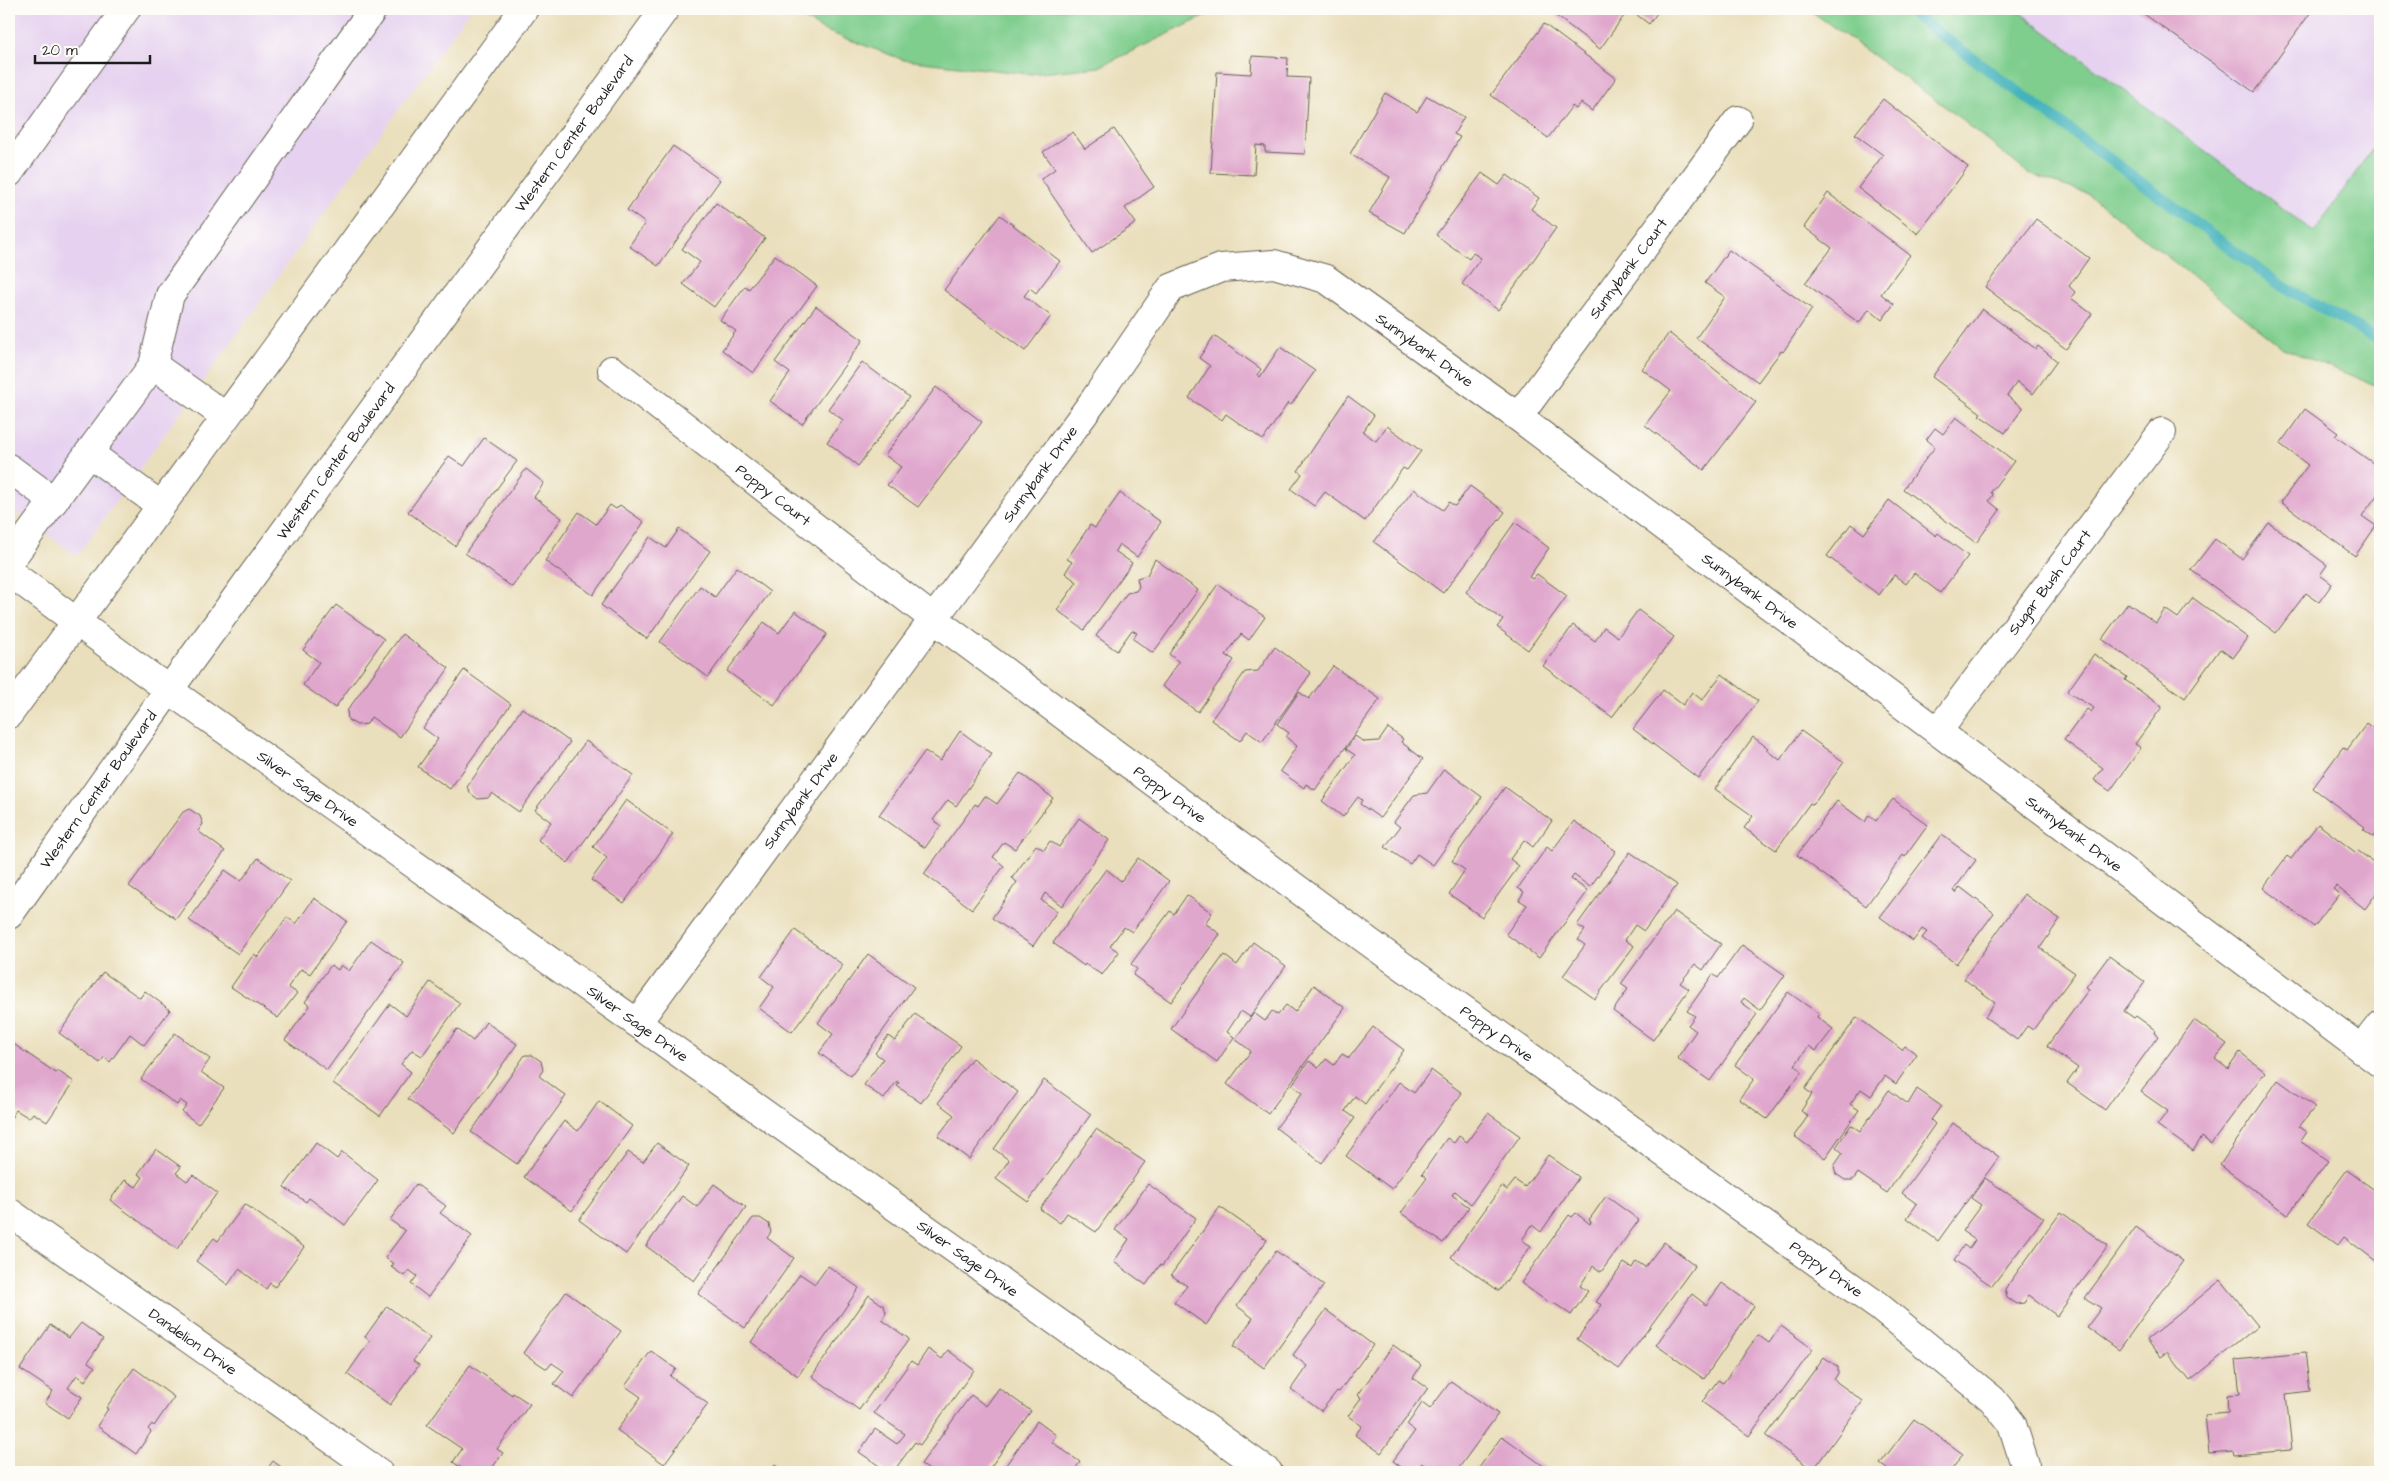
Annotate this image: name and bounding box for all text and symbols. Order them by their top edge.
scale bar [35,32,150,64]
text: 20 m [42,40,78,61]
street label: Western Center Boulevard [510,51,639,217]
street label: Sunnybank Court [1584,214,1673,323]
street label: Sunnybank Drive [1371,308,1477,392]
street label: Western Center Boulevard [272,379,400,544]
street label: Sunnybank Drive [998,422,1083,527]
street label: Poppy Court [731,459,815,531]
street label: Sugar Bush Court [2003,525,2096,640]
street label: Sunnybank Drive [1697,548,1802,634]
street label: Western Center Boulevard [35,706,162,873]
street label: Silver Sage Drive [252,746,362,832]
street label: Sunnybank Drive [758,748,843,854]
street label: Poppy Drive [1129,761,1210,829]
street label: Sunnybank Drive [2021,791,2126,877]
street label: Silver Sage Drive [582,981,692,1067]
street label: Poppy Drive [1456,1000,1537,1067]
street label: Silver Sage Drive [912,1215,1022,1302]
street label: Poppy Drive [1785,1236,1867,1303]
street label: Dandelion Drive [144,1304,241,1380]

